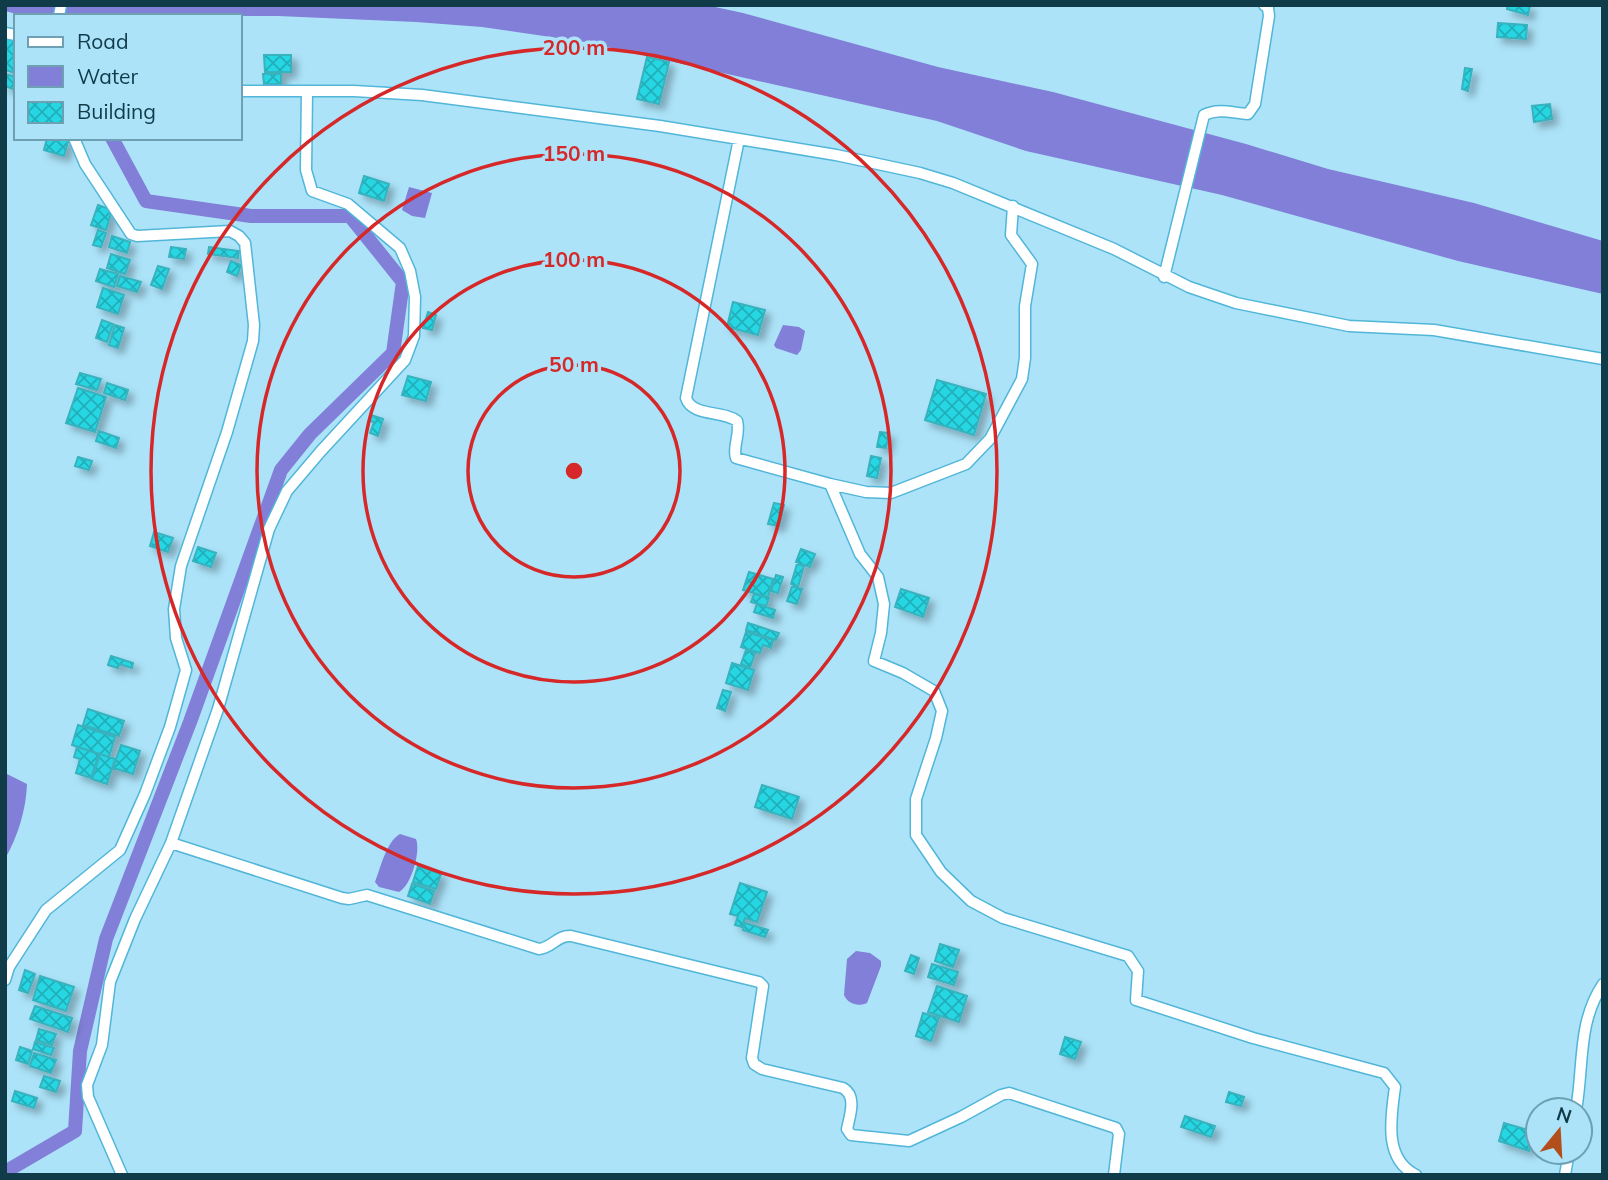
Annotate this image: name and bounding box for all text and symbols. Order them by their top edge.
legend [14,14,242,140]
text: Road [77,28,128,54]
text: 200 m [543,34,605,60]
text: Water [77,63,138,89]
text: Building [77,98,156,124]
text: 150 m [543,140,605,166]
text: 100 m [543,246,605,272]
text: 50 m [549,351,599,377]
centre of rings [562,459,586,483]
north arrow [1524,1096,1594,1166]
text: N [1554,1101,1575,1128]

